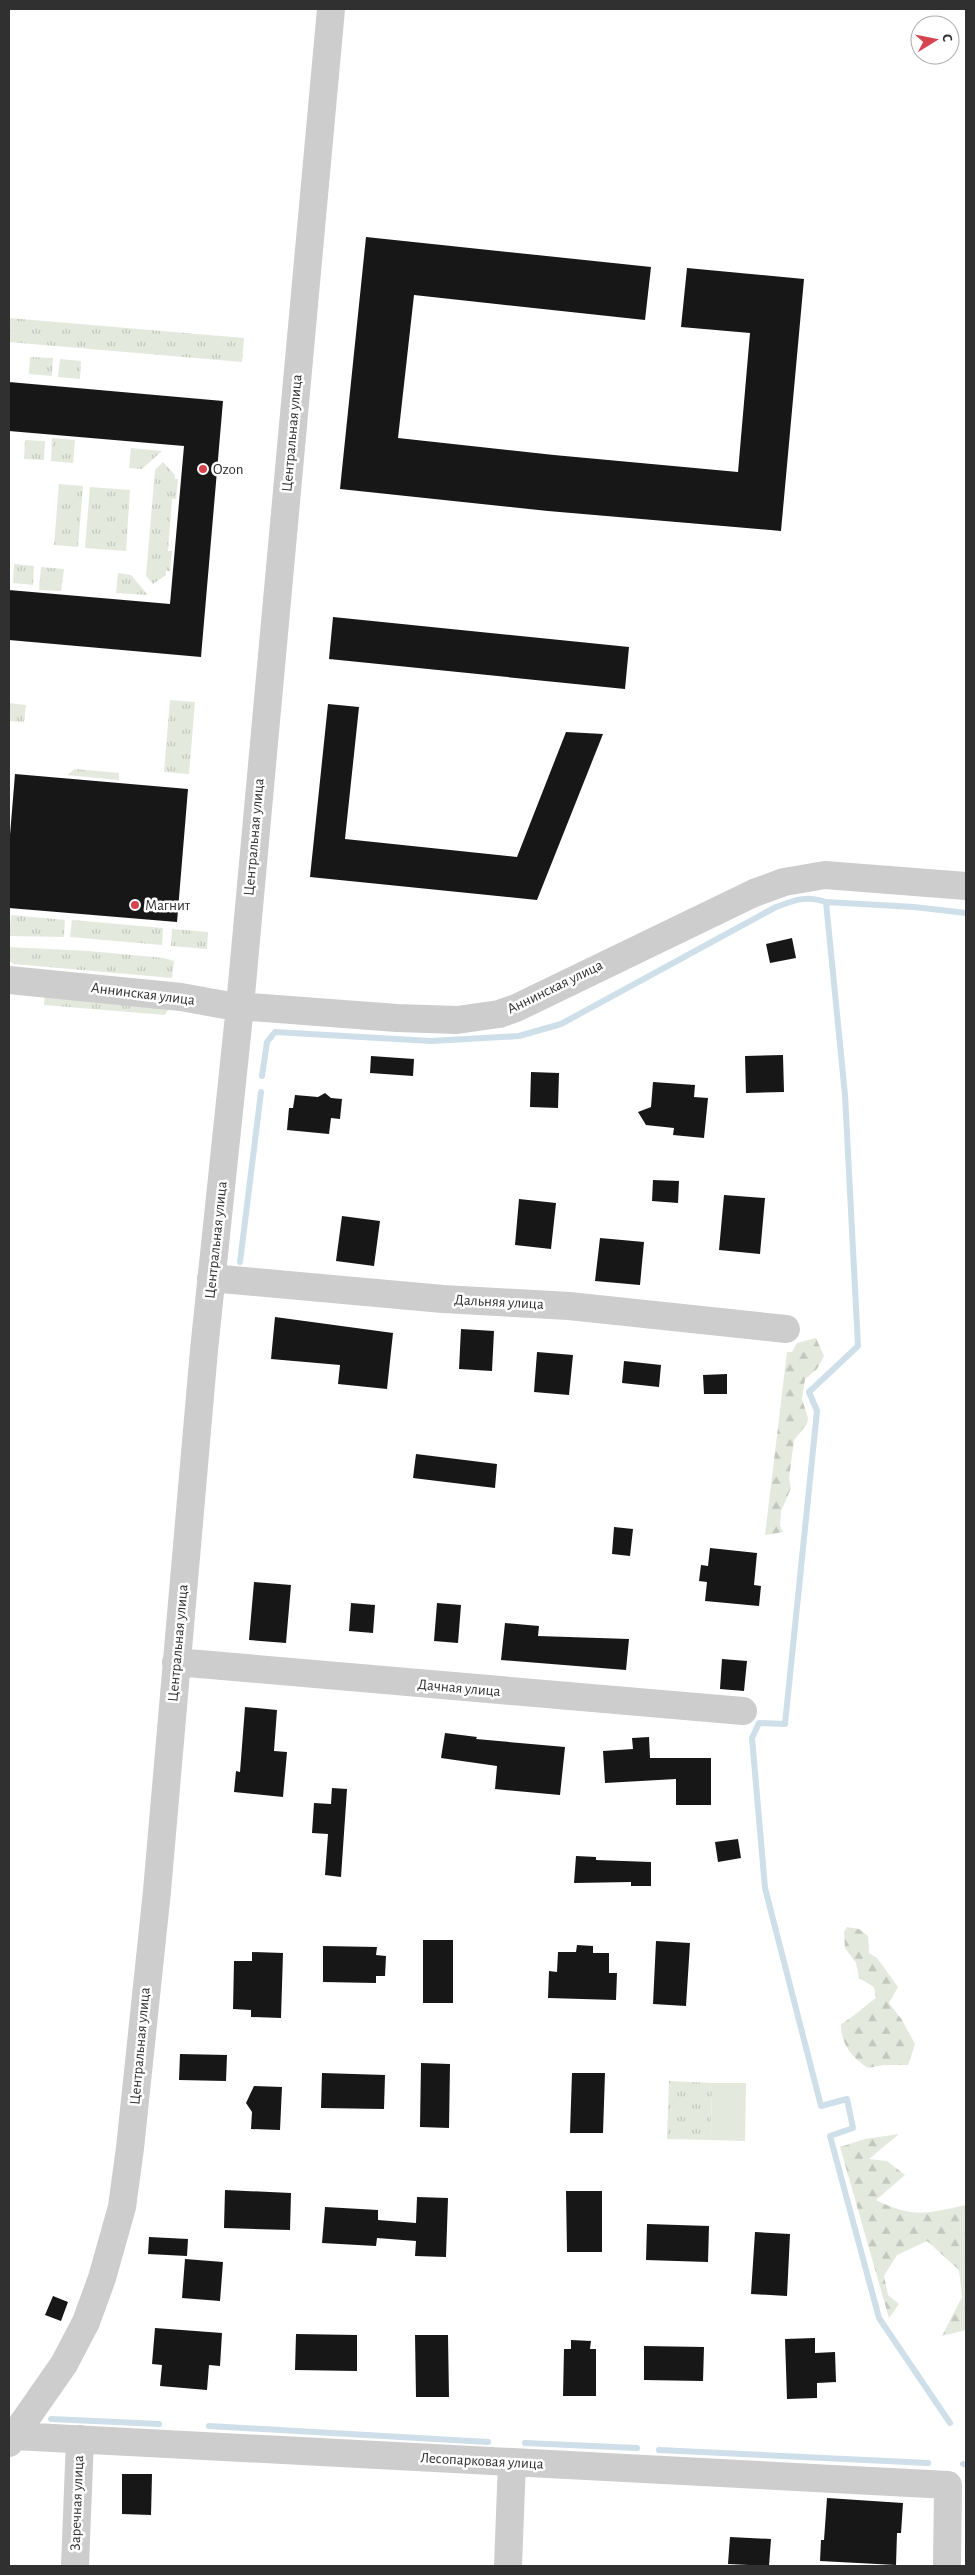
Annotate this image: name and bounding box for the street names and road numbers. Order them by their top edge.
street label: Центральная улица [279,373,305,492]
street label: Центральная улица [241,777,267,896]
street label: Аннинская улица [505,957,605,1017]
street label: Аннинская улица [90,980,196,1008]
street label: Центральная улица [202,1180,230,1299]
street label: Дальняя улица [454,1292,544,1312]
street label: Центральная улица [165,1583,191,1702]
street label: Дачная улица [417,1677,501,1699]
street label: Центральная улица [127,1986,153,2105]
street label: Лесопарковая улица [420,2450,544,2472]
street label: Заречная улица [68,2455,86,2551]

